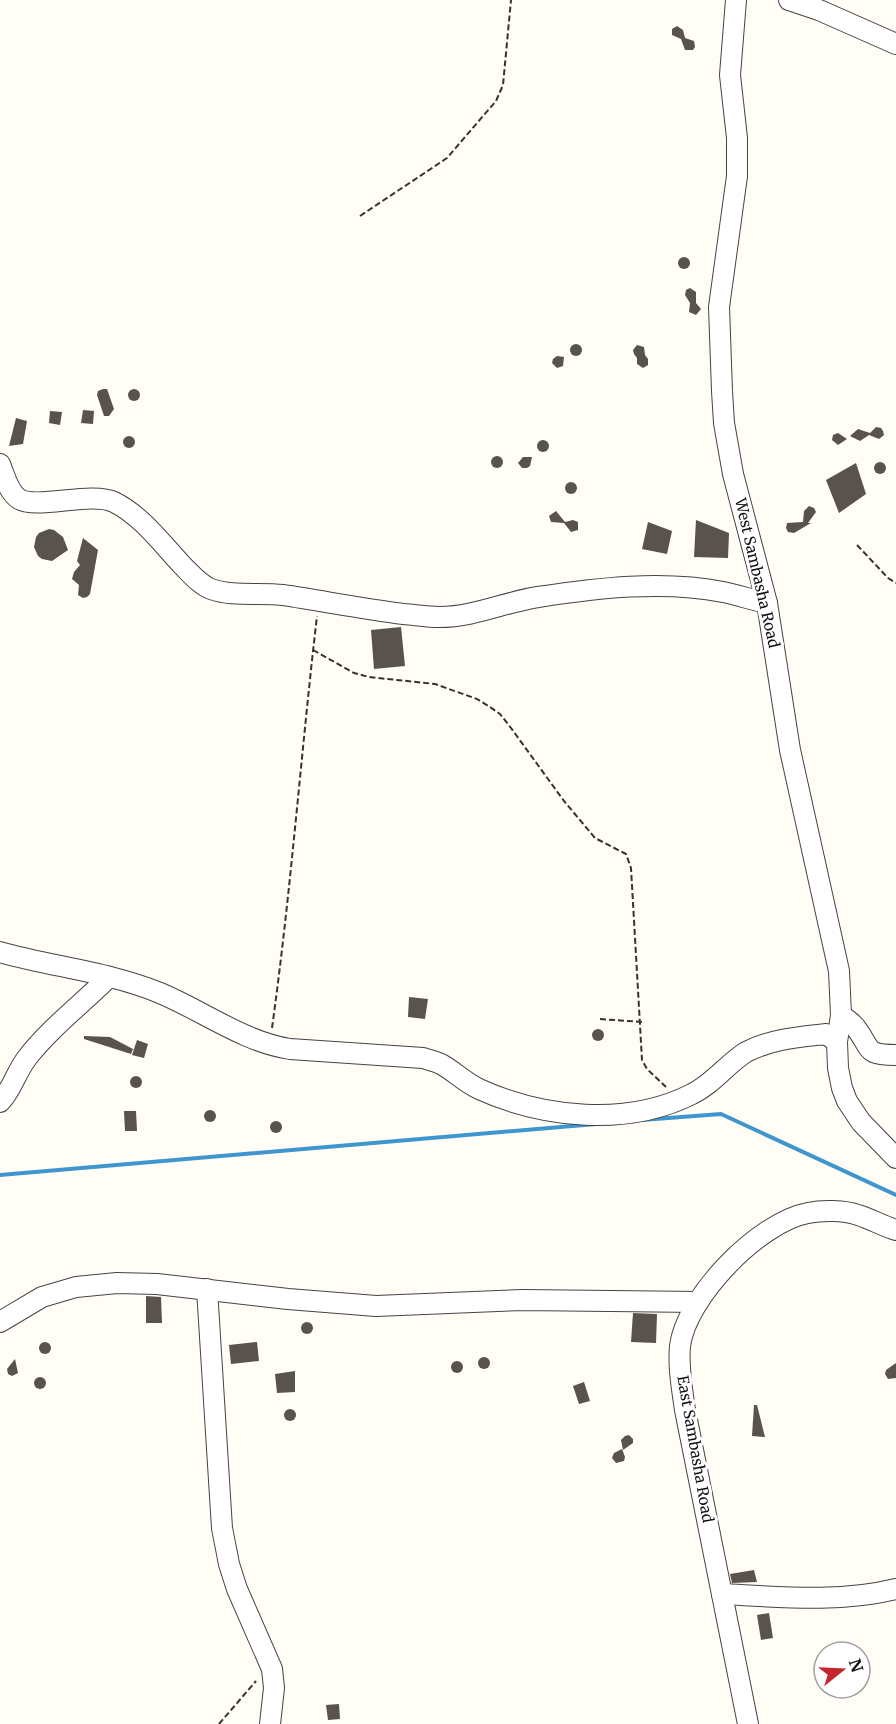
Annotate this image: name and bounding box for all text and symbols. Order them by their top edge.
street label: West Sambasha Road [731,495,784,650]
street label: East Sambasha Road [673,1374,718,1524]
north arrow [812,1640,872,1700]
text: N [845,1656,868,1675]

